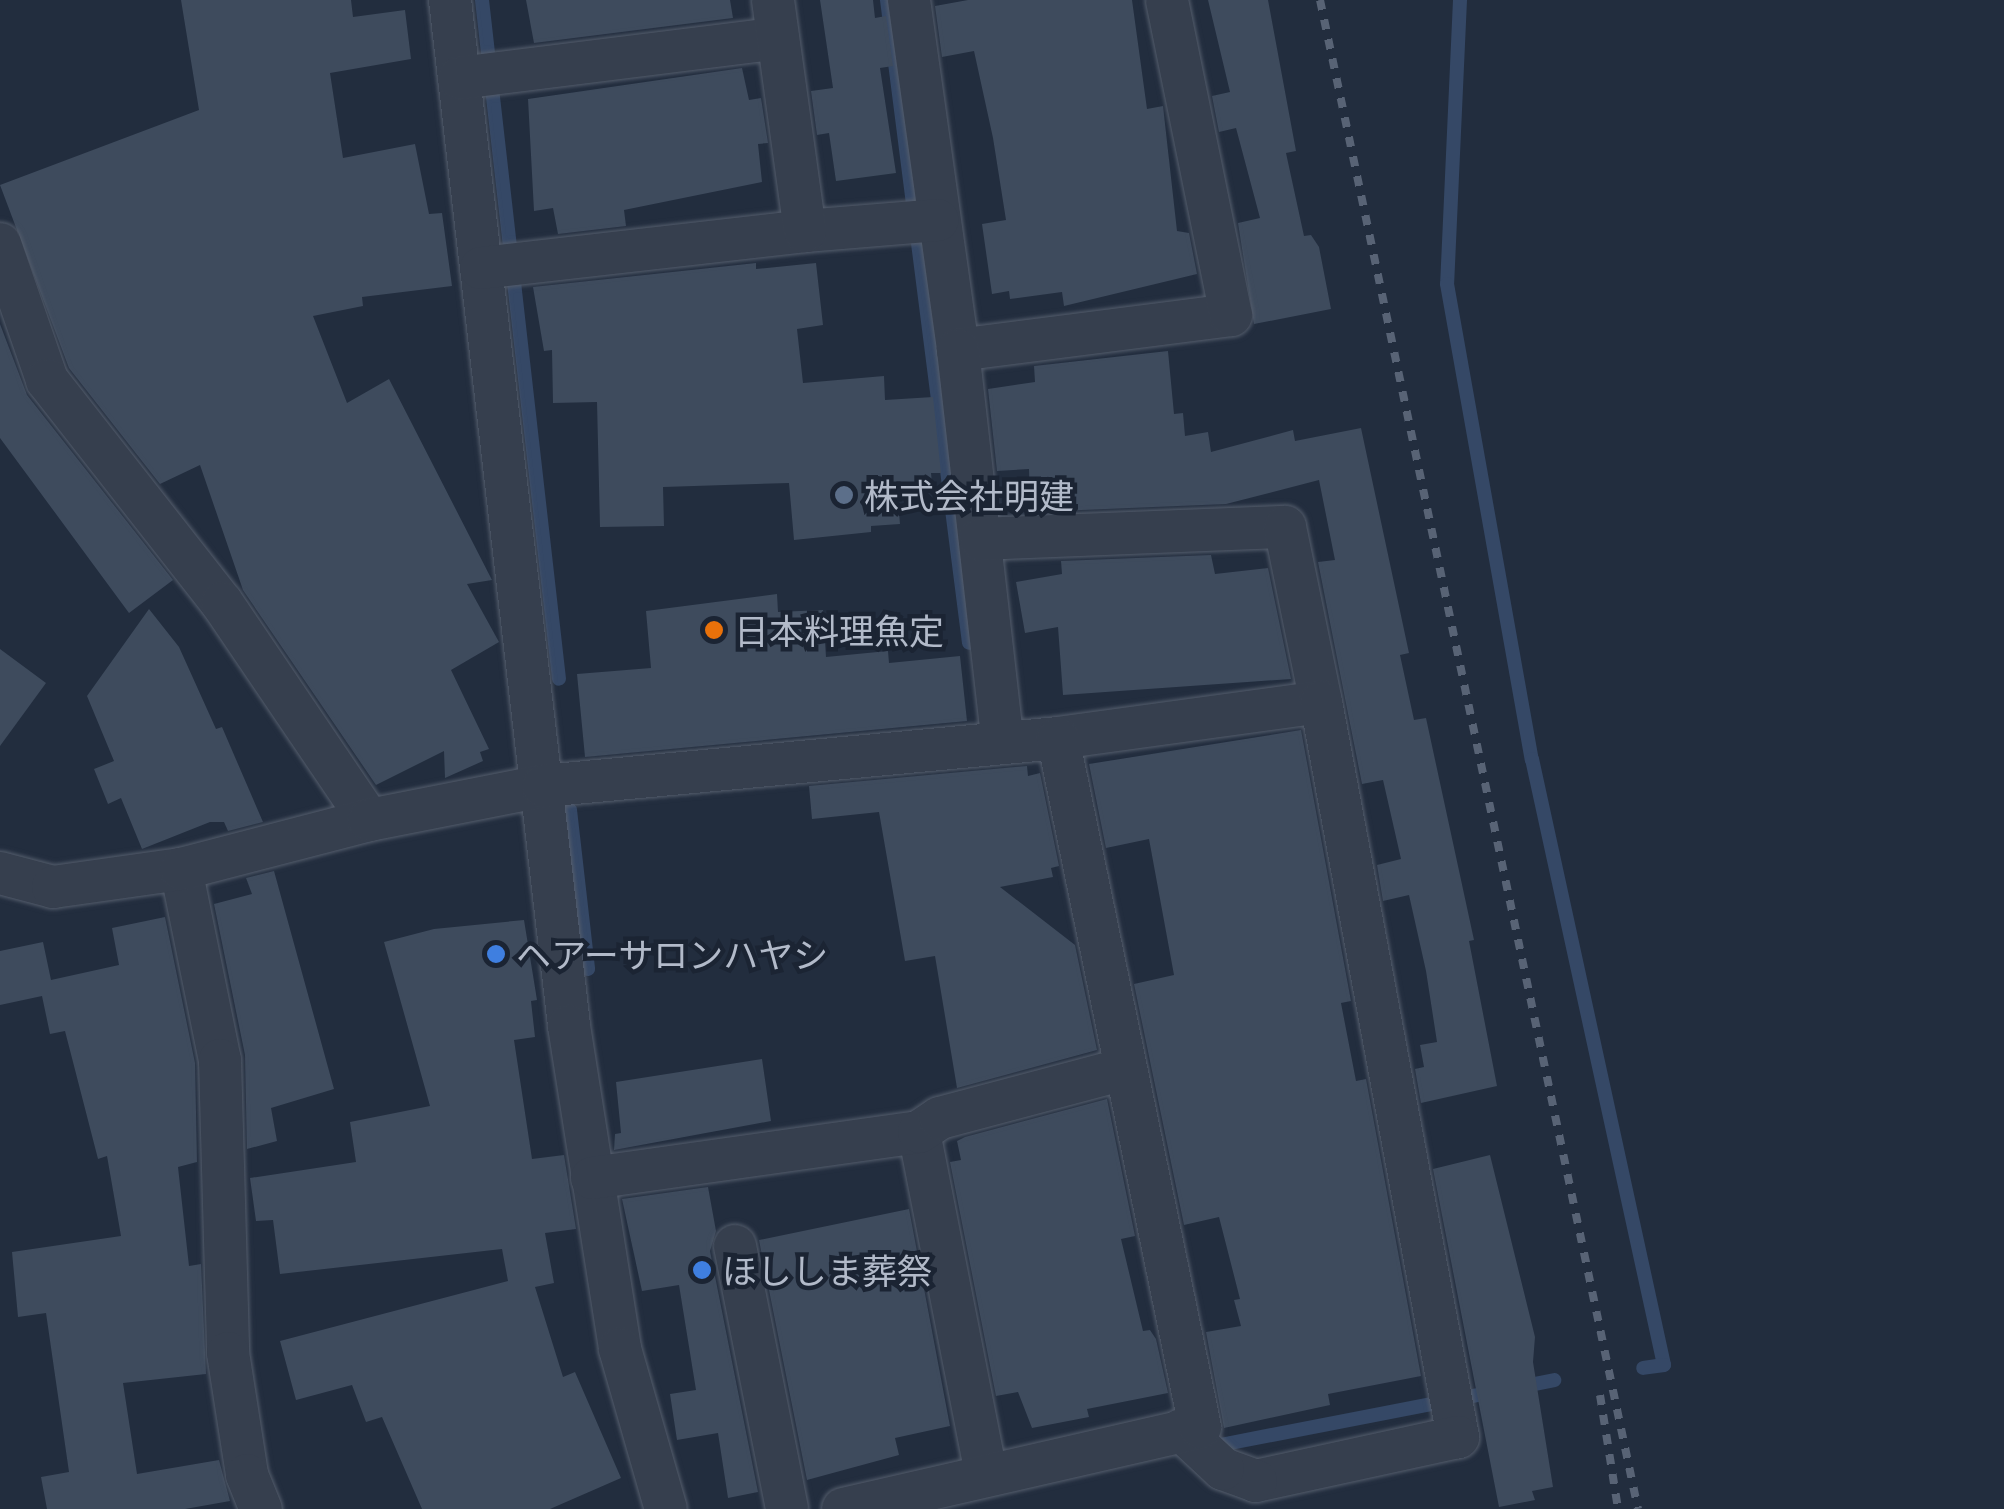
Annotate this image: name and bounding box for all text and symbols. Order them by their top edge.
place label: 株式会社明建 [864,474,1074,516]
marker: 株式会社明建 [833,484,855,506]
place label: 日本料理魚定 [734,609,944,651]
marker: 日本料理魚定 [703,619,725,641]
place label: ヘアーサロンハヤシ [516,933,829,975]
marker: ヘアーサロンハヤシ [485,943,507,965]
place label: ほししま葬祭 [722,1249,932,1291]
marker: ほししま葬祭 [691,1259,713,1281]

